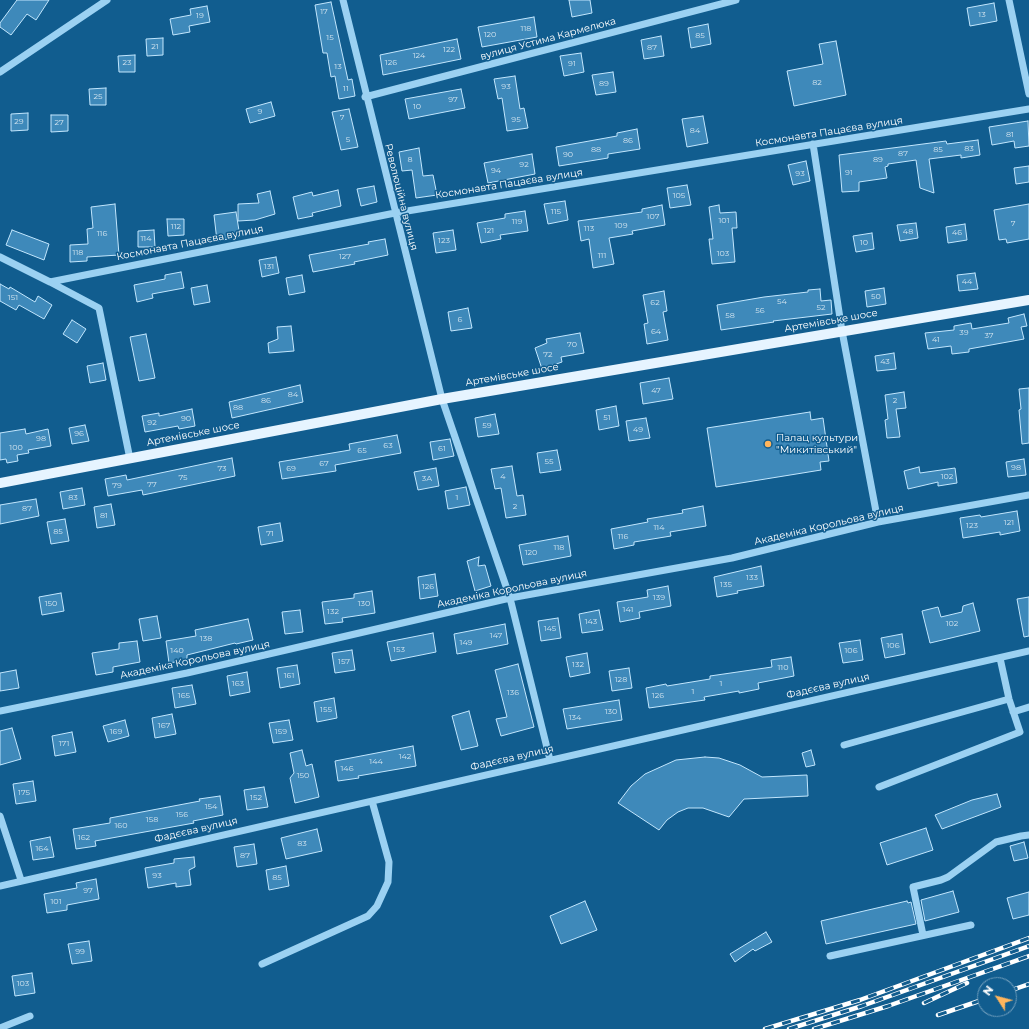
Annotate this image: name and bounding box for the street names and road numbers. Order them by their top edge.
street label: вулиця Устима Кармелюка [479,15,617,63]
street label: Космонавта Пацаєва вулиця [754,114,904,150]
street label: Революційна вулиця [382,142,420,252]
street label: Космонавта Пацаєва вулиця [434,166,584,202]
street label: Космонавта Пацаєва вулиця [116,223,264,263]
street label: Артемівське шосе [783,307,879,335]
street label: Артемівське шосе [464,361,560,389]
street label: Артемівське шосе [145,419,241,449]
street label: Академіка Корольова вулиця [753,502,905,548]
street label: Академіка Корольова вулиця [436,567,588,611]
street label: Академіка Корольова вулиця [119,638,271,682]
street label: Фадєєва вулиця [785,671,871,701]
street label: Фадєєва вулиця [469,743,555,773]
street label: Фадєєва вулиця [153,815,239,845]

